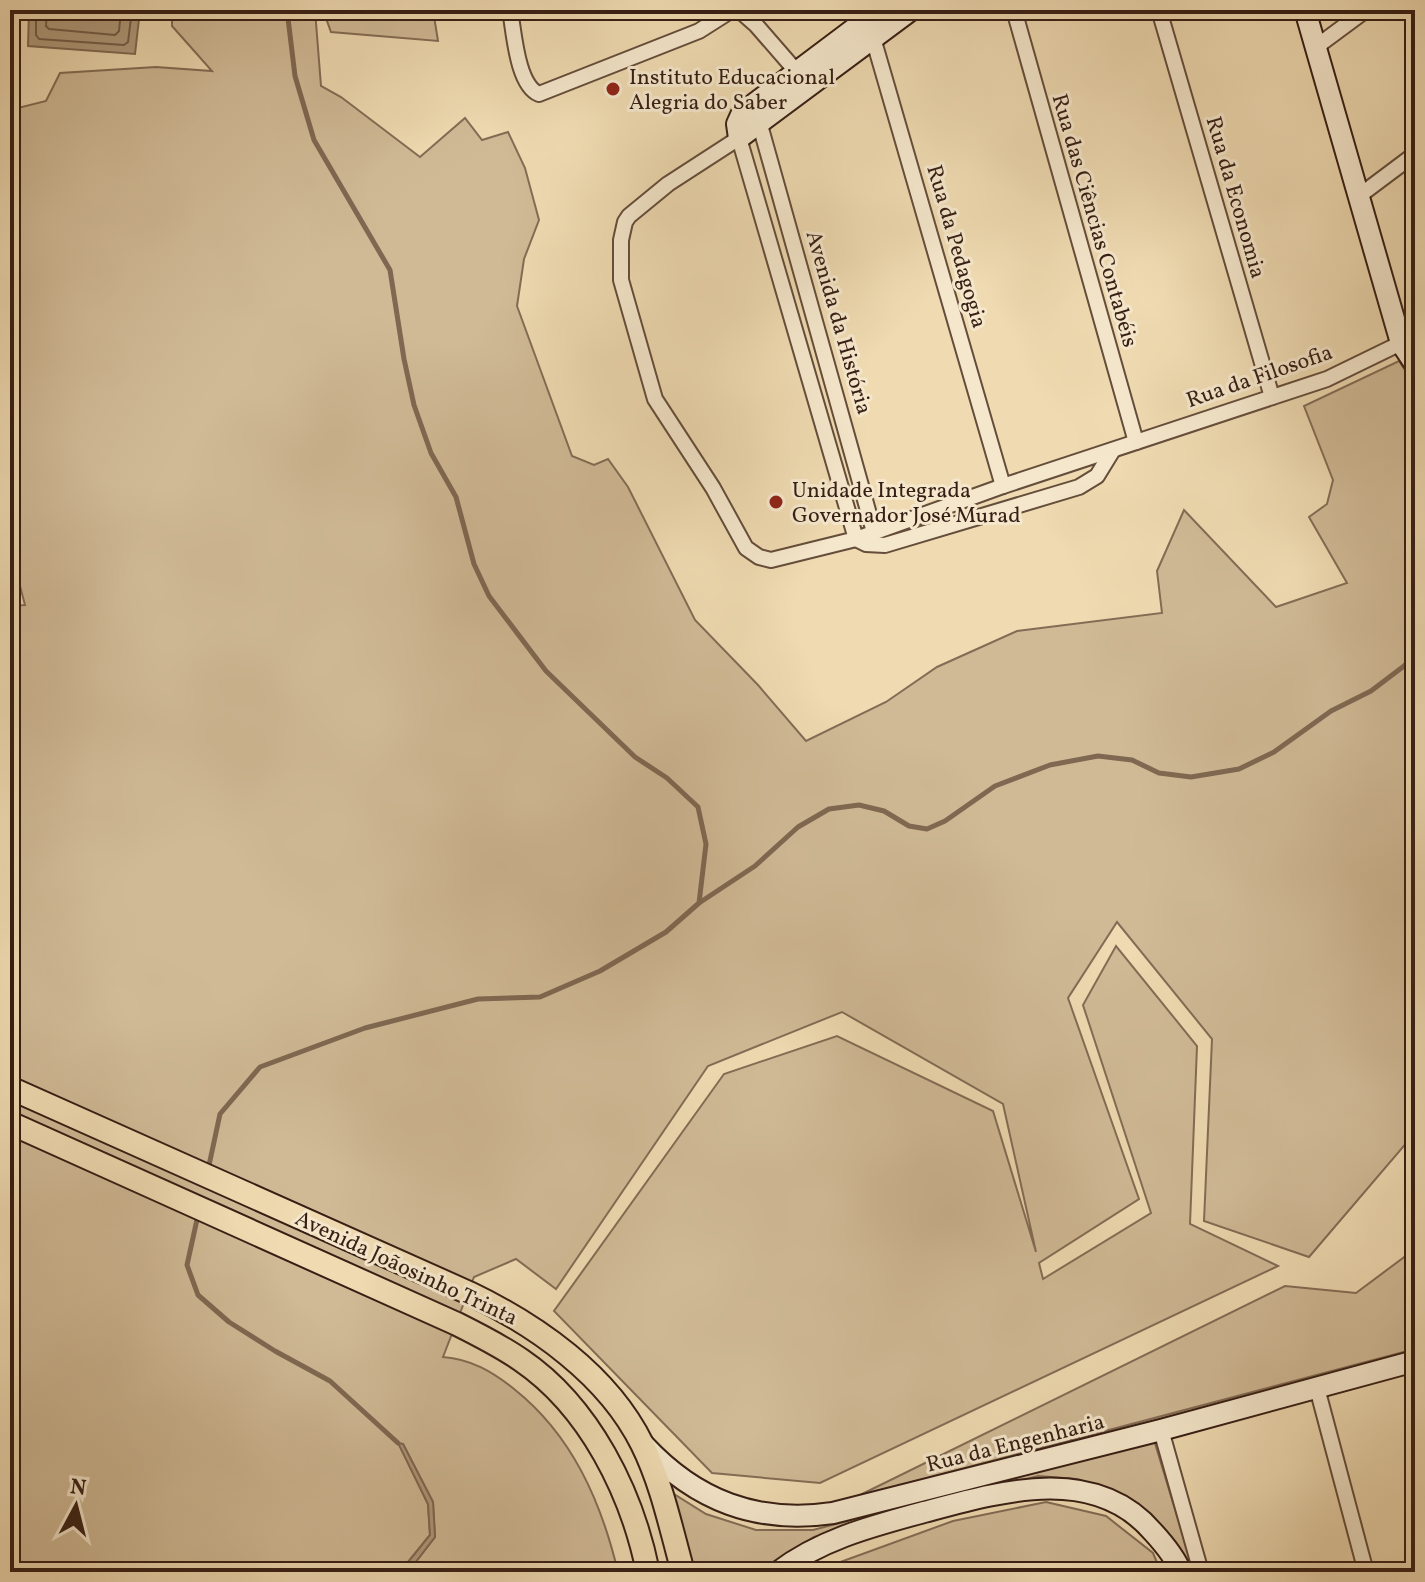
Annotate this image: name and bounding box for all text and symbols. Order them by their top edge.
place label: Instituto Educacional Alegria do Saber [629,63,835,119]
marker: Instituto Educacional Alegria do Saber [604,80,622,98]
street label: Rua das Ciências Contabéis [1043,90,1145,351]
street label: Rua da Economia [1197,113,1273,282]
street label: Rua da Pedagogia [917,161,994,332]
street label: Avenida da História [797,227,879,418]
street label: Rua da Filosofia [1182,338,1337,417]
place label: Unidade Integrada Governador José Murad [792,476,1021,532]
marker: Unidade Integrada Governador José Murad [767,493,785,511]
street label: Avenida Joãosinho Trinta [290,1204,522,1335]
street label: Rua da Engenharia [923,1407,1108,1482]
north arrow [36,1466,116,1546]
text: N [68,1472,88,1505]

